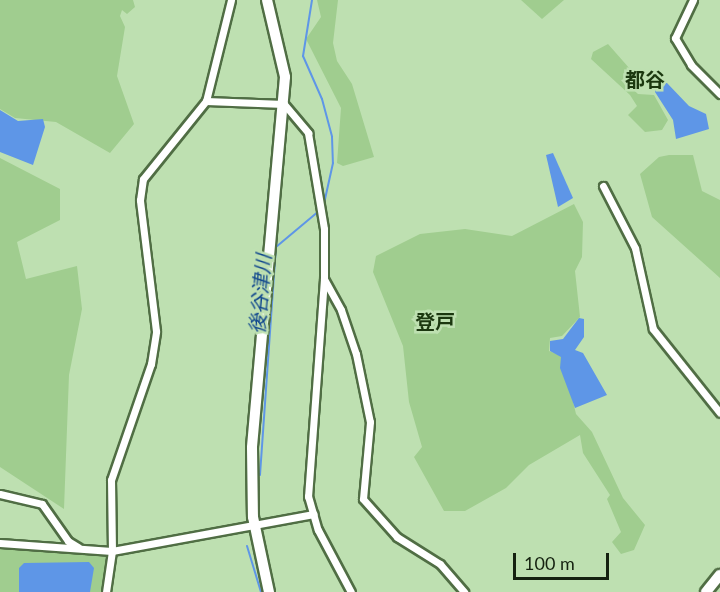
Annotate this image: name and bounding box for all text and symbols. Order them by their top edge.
district label: 都谷 [625,67,665,91]
water label: 後谷津川 [245,253,275,335]
district label: 登戸 [415,309,455,333]
scale bar [516,541,612,579]
text: 100 m [524,552,575,574]

